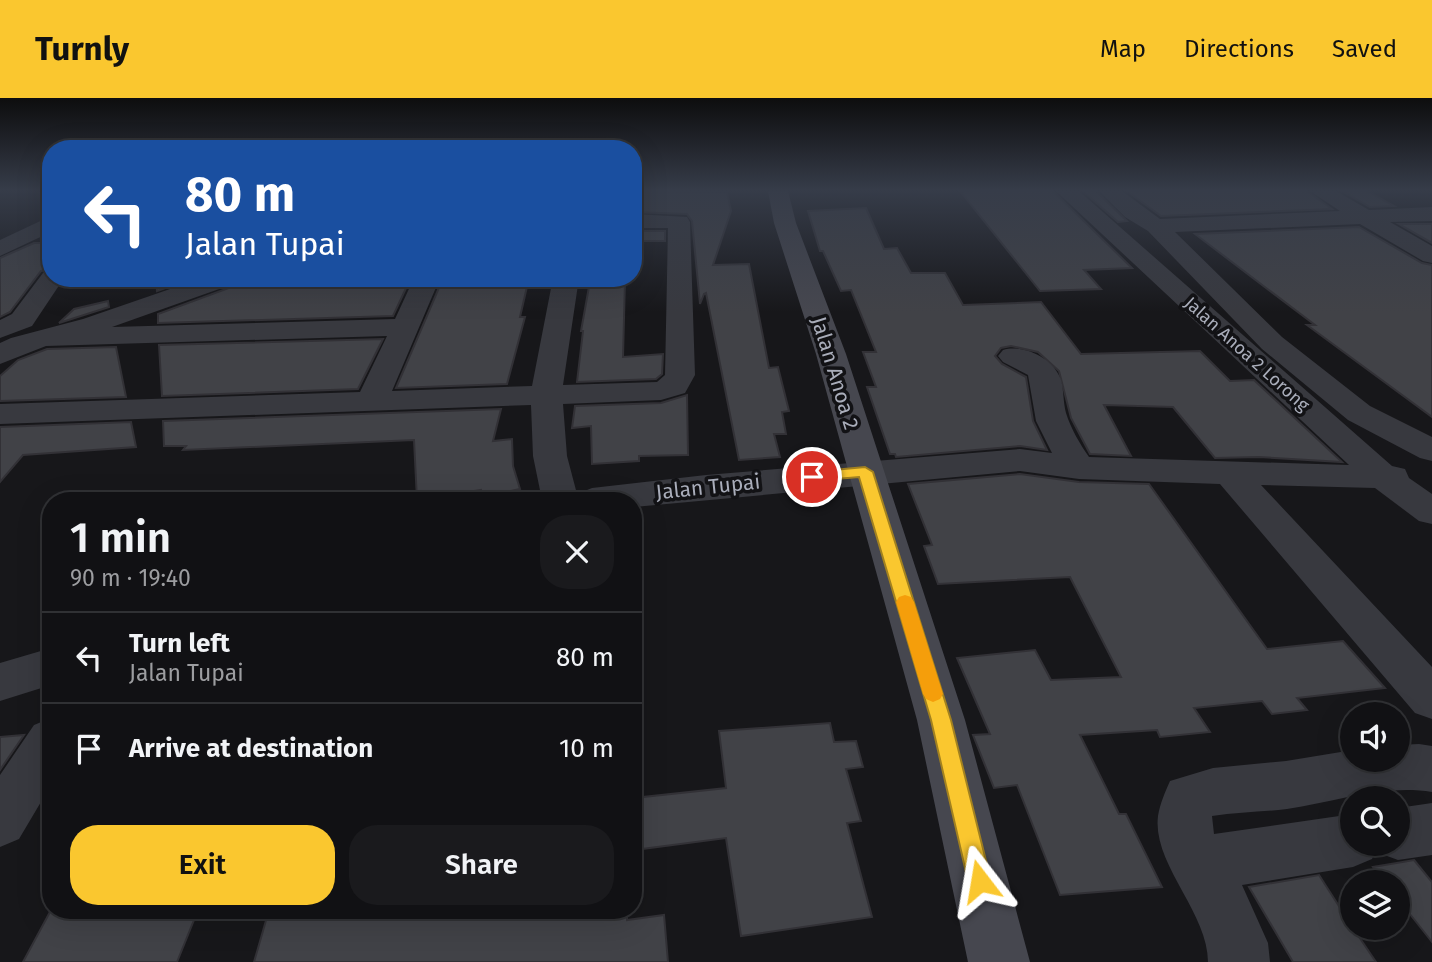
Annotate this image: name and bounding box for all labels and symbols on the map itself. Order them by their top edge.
street label: Jalan Anoa 2 Lorong [1180,292,1315,416]
street label: Jalan Anoa 2 [806,313,864,433]
pin [782,447,842,507]
street label: Jalan Tupai [655,469,761,505]
position arrow [943,844,1017,918]

